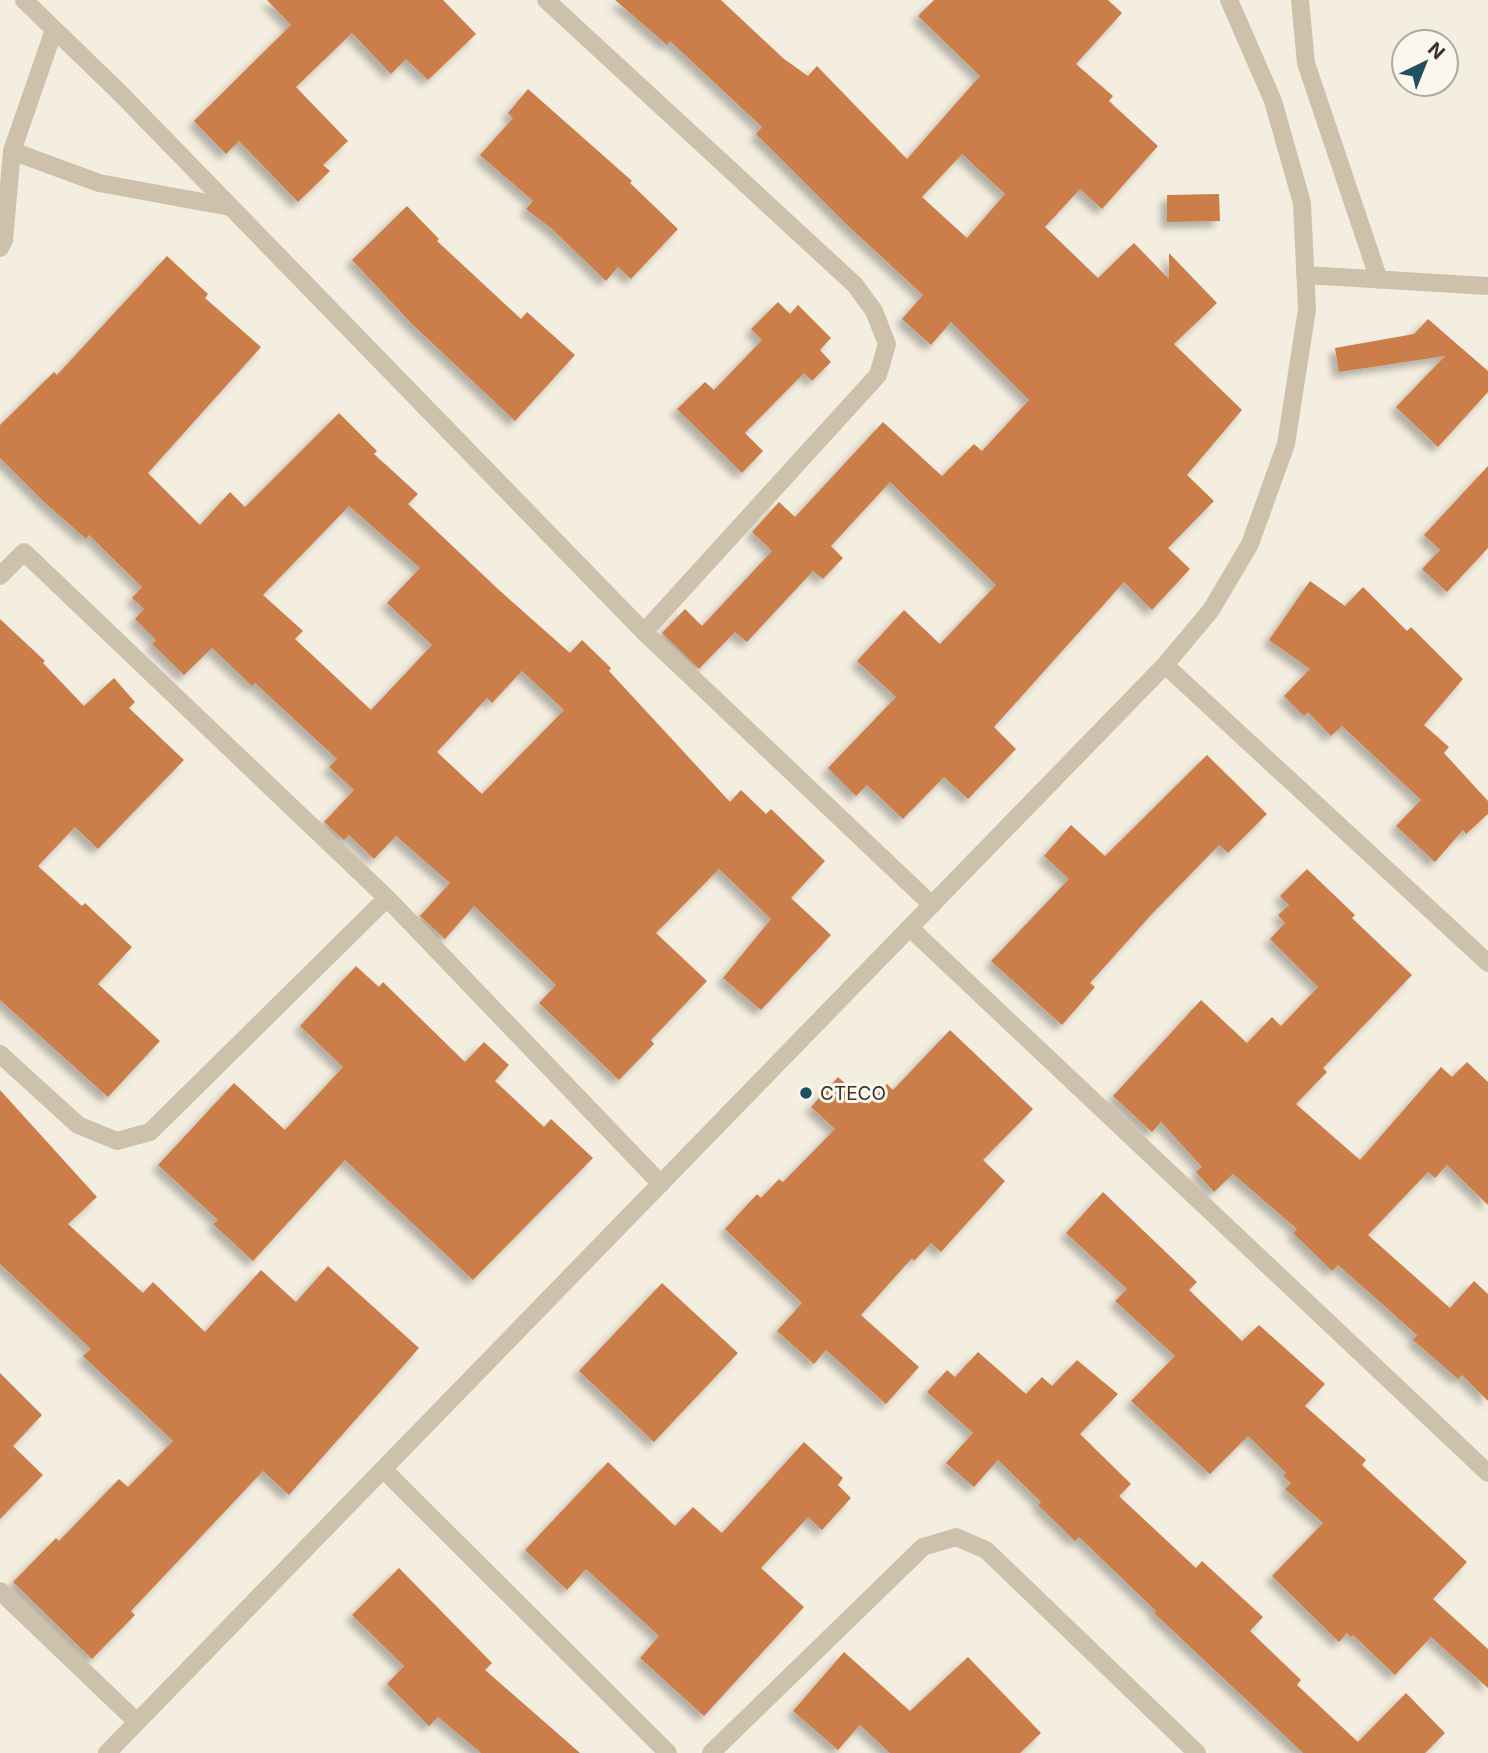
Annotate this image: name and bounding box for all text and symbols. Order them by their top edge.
north arrow [1390,28,1460,98]
text: N [1423,38,1449,64]
place label: CTECO [820,1082,886,1105]
marker: CTECO [798,1085,814,1101]

